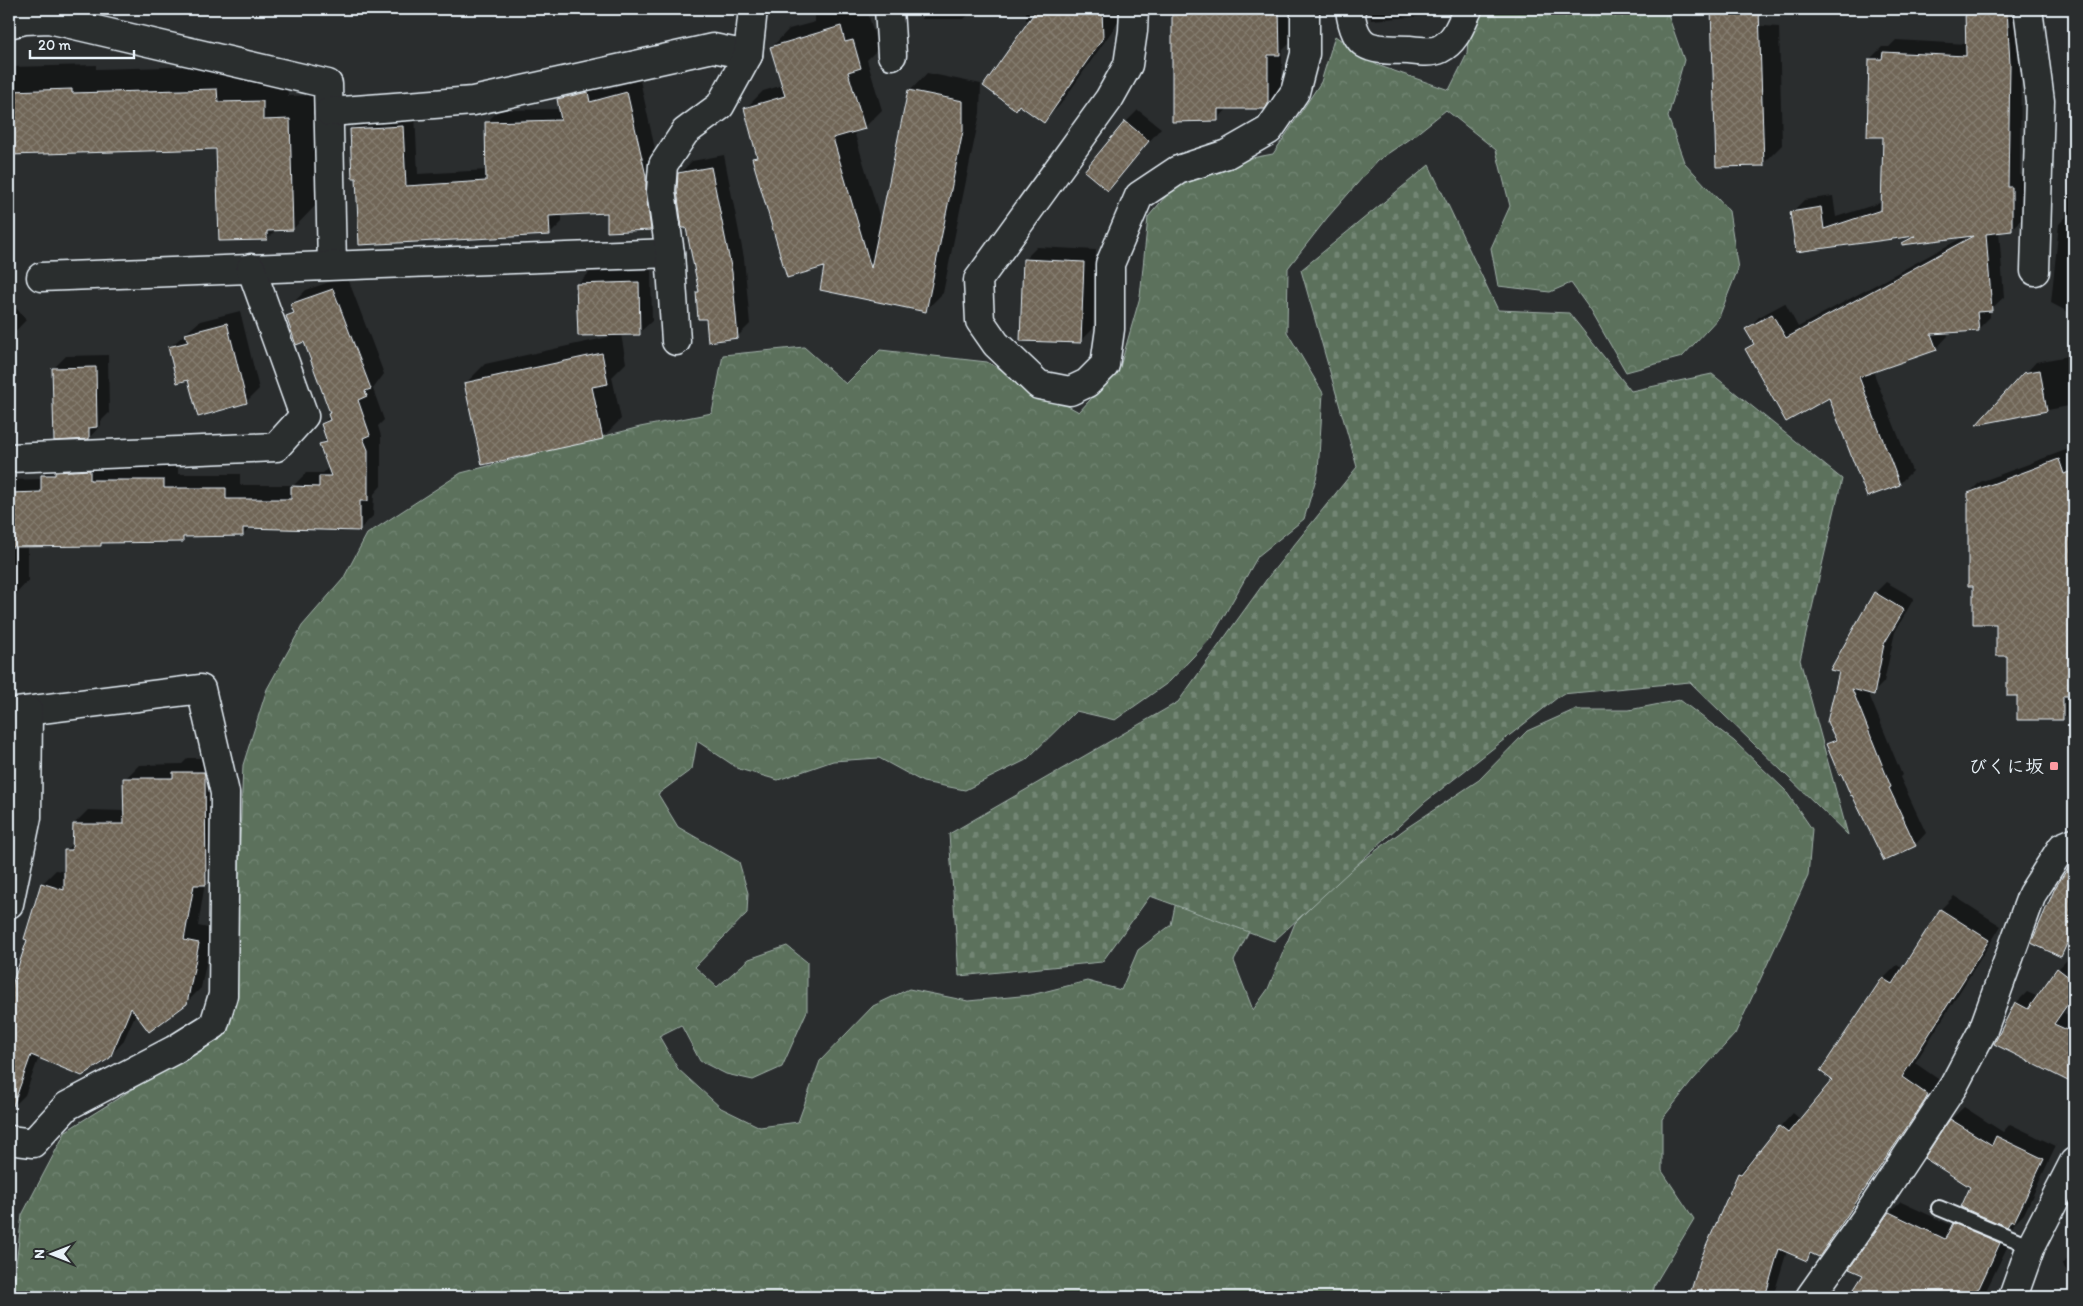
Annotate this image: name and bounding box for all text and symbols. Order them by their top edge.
scale bar [30,28,134,60]
text: 20 m [38,36,72,54]
place label: びくに坂 [1968,755,2044,778]
marker: びくに坂 [2048,760,2060,772]
north arrow [28,1228,78,1278]
text: N [31,1249,48,1259]

